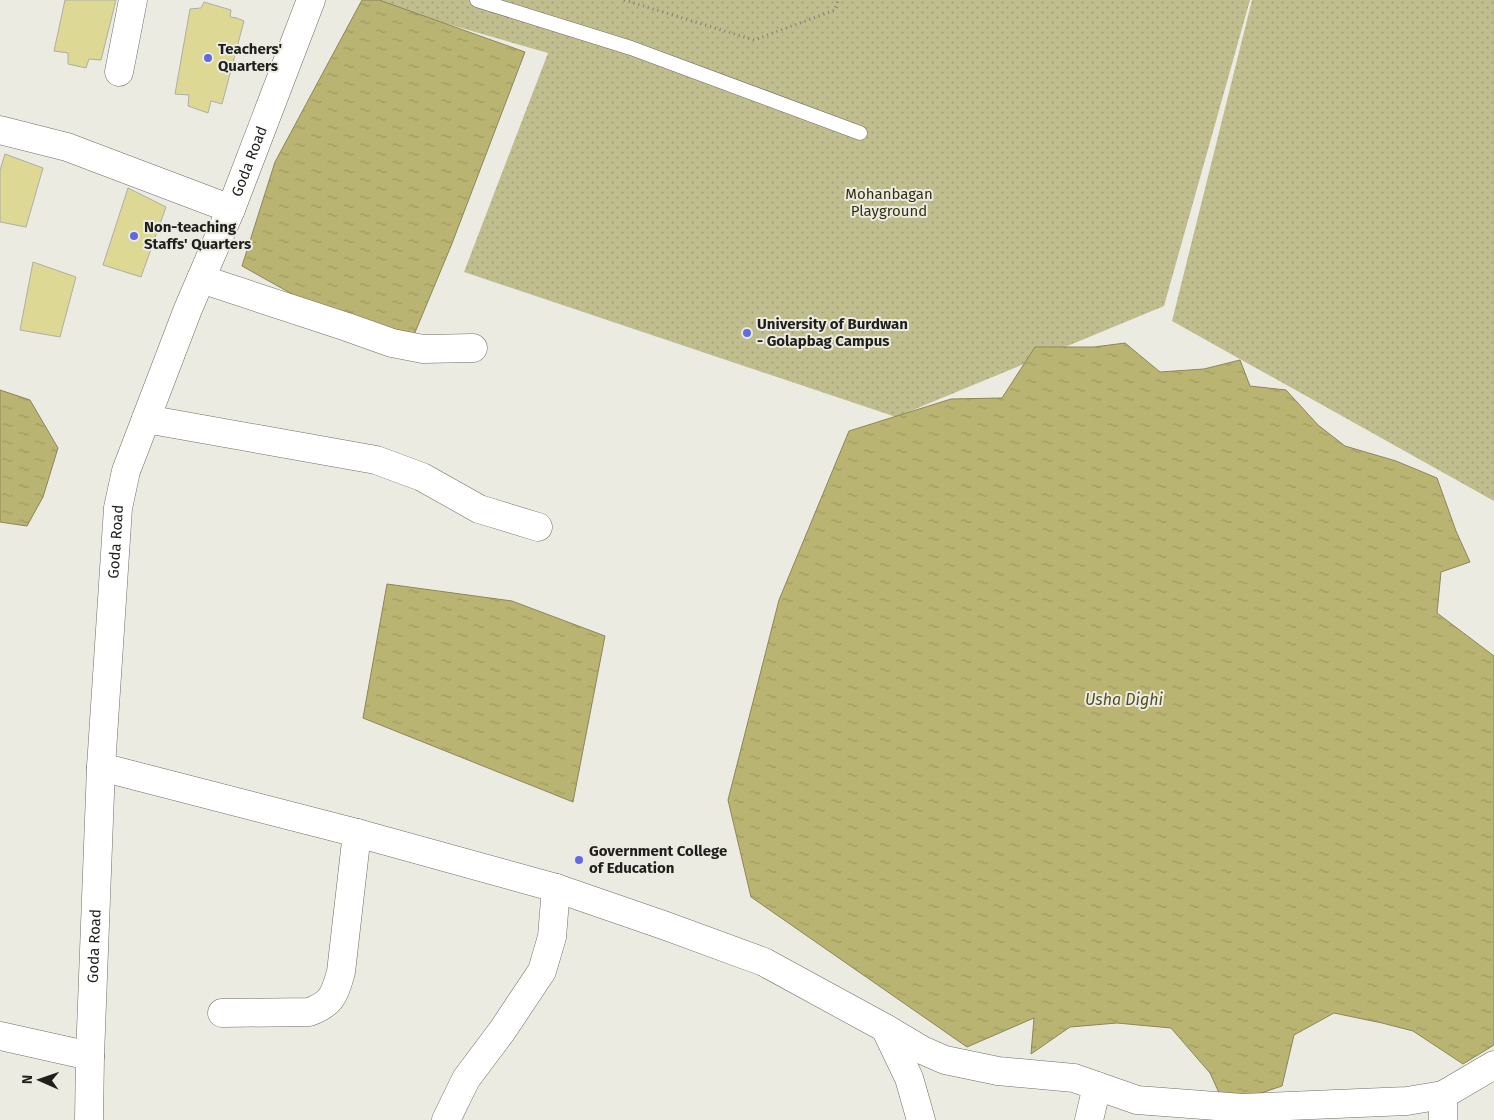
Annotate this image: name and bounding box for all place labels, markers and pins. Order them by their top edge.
place label: Teachers' Quarters [218,40,282,75]
marker: Teachers' Quarters [202,52,214,64]
place label: Non-teaching Staffs' Quarters [144,218,251,253]
marker: Non-teaching Staffs' Quarters [128,230,140,242]
place label: University of Burdwan - Golapbag Campus [757,315,908,350]
marker: University of Burdwan - Golapbag Campus [741,327,753,339]
place label: Government College of Education [589,842,727,877]
marker: Government College of Education [573,854,585,866]

